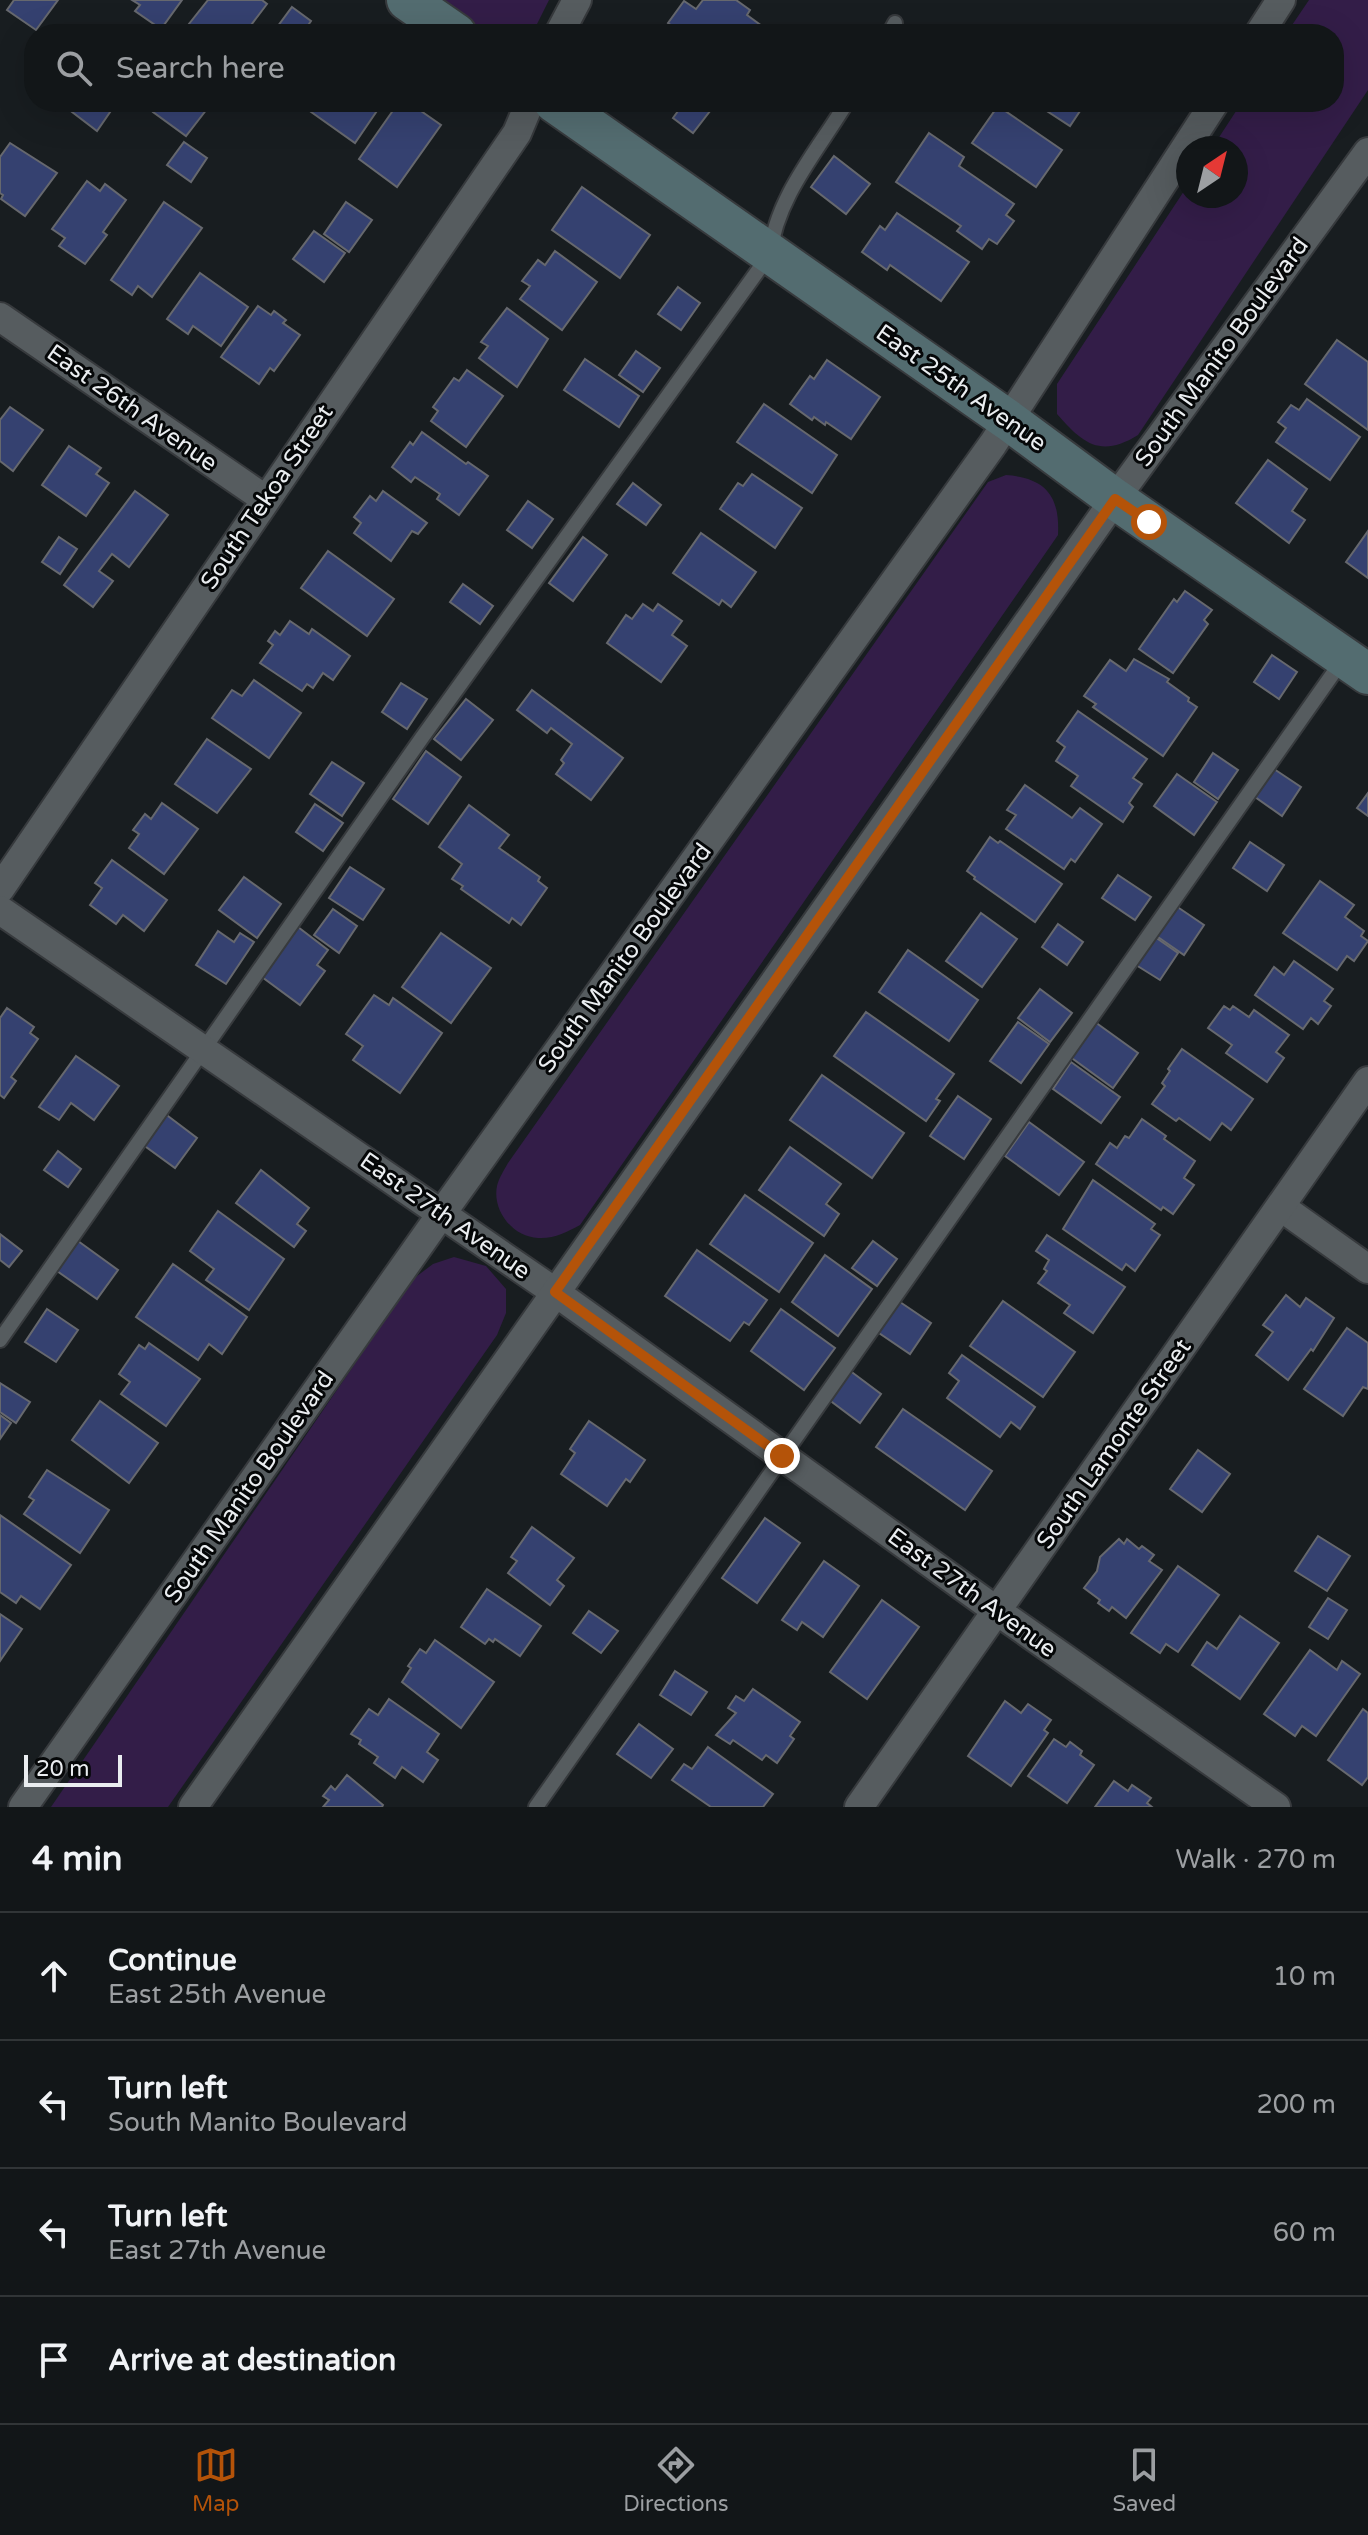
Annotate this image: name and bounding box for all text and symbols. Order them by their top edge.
search box [24,24,1344,112]
icon: search [52,46,96,90]
text: Search here [116,50,285,87]
north arrow [1176,136,1248,208]
street label: South Manito Boulevard [1129,232,1315,472]
street label: East 25th Avenue [870,318,1052,458]
street label: East 26th Avenue [41,338,223,478]
street label: South Tekoa Street [194,399,340,595]
route start [1131,504,1167,540]
street label: South Manito Boulevard [532,838,718,1078]
street label: East 27th Avenue [354,1146,536,1286]
street label: South Lamonte Street [1031,1333,1197,1555]
street label: South Manito Boulevard [158,1366,340,1608]
route end [764,1438,800,1474]
street label: East 27th Avenue [882,1522,1062,1664]
scale bar [24,1751,122,1787]
text: 20 m [36,1756,90,1782]
text: 4 min [32,1839,123,1880]
text: Walk · 270 m [1176,1844,1336,1875]
text: Continue [108,1942,237,1979]
icon: ahead [32,1954,76,1998]
text: 10 m [1273,1961,1336,1992]
text: East 25th Avenue [108,1979,326,2010]
text: Turn left [108,2070,227,2107]
icon: left [32,2082,76,2126]
text: 200 m [1256,2089,1336,2120]
text: South Manito Boulevard [108,2107,407,2138]
text: Turn left [108,2198,227,2235]
icon: left [32,2210,76,2254]
text: 60 m [1273,2217,1336,2248]
text: East 27th Avenue [108,2235,326,2266]
icon: arrive [32,2338,76,2382]
text: Arrive at destination [108,2342,396,2379]
tab: Map [192,2443,239,2517]
tab: Directions [623,2443,729,2517]
tab: Saved [1112,2443,1176,2517]

